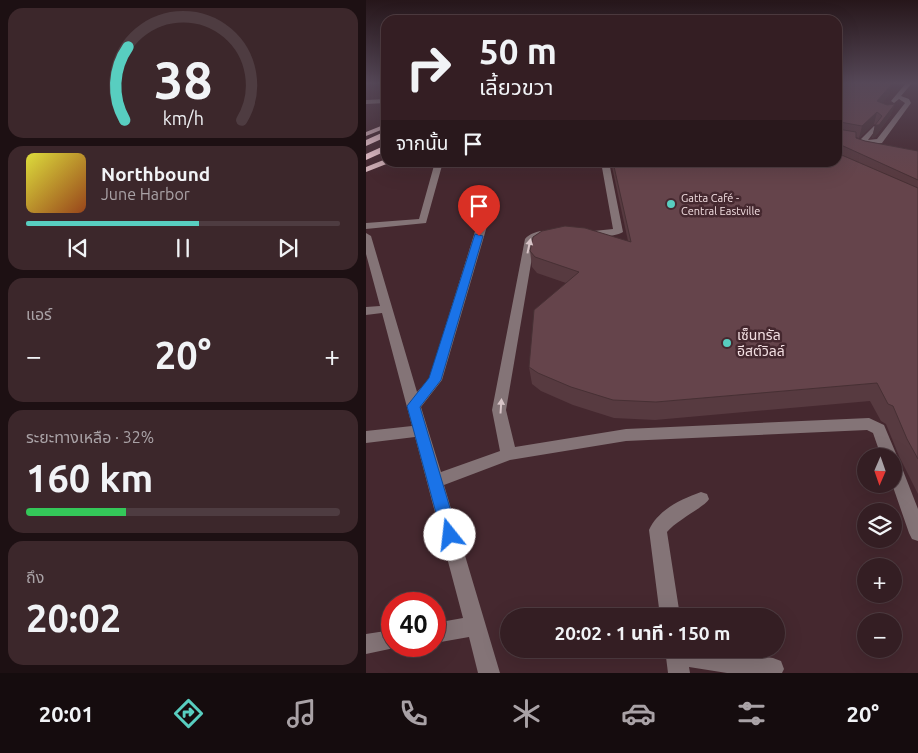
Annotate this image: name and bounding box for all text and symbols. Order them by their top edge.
text: 50 m [479,31,557,71]
icon: right [396,35,461,100]
text: 38 [154,51,212,109]
text: เลี้ยวขวา [479,74,554,99]
text: km/h [162,108,204,128]
icon: arrive [459,130,487,158]
text: จากนั้น [396,132,449,154]
text: Northbound [101,163,210,185]
text: June Harbor [101,185,190,203]
pin [458,185,500,236]
icon: arrive [465,192,493,220]
place label: Gatta Café - Central Eastville [681,192,760,217]
marker: Gatta Café - Central Eastville [665,198,677,210]
icon: previous [64,234,92,262]
icon: pause [169,234,197,262]
icon: next [274,234,302,262]
one-way arrow [525,238,533,254]
text: แอร์ [26,305,52,323]
place label: เซ็นทรัล อีสต์วิลล์ [737,327,785,359]
text: 20° [155,334,211,376]
marker: เซ็นทรัล อีสต์วิลล์ [721,337,733,349]
text: − [26,340,42,371]
text: + [324,340,340,371]
one-way arrow [497,398,505,414]
text: ระยะทางเหลือ · 32% [26,428,154,446]
north arrow [857,448,902,492]
map controls [857,448,902,658]
text: 160 km [26,457,153,499]
button: layers [857,503,902,548]
position arrow [423,508,475,560]
button: + [857,558,902,603]
text: ถึง [26,568,44,586]
speed limit sign: 40 [381,592,446,657]
text: 20:02 [26,597,121,639]
button: − [857,613,902,658]
text: 20:02 · 1 นาที · 150 m [555,622,730,644]
icon: directions [171,696,206,731]
icon: music [284,696,319,731]
icon: phone [396,696,431,731]
icon: climate [509,696,544,731]
icon: car [621,696,656,731]
icon: filters [734,696,769,731]
text: 20:01 [39,701,94,726]
text: 20° [847,701,879,726]

